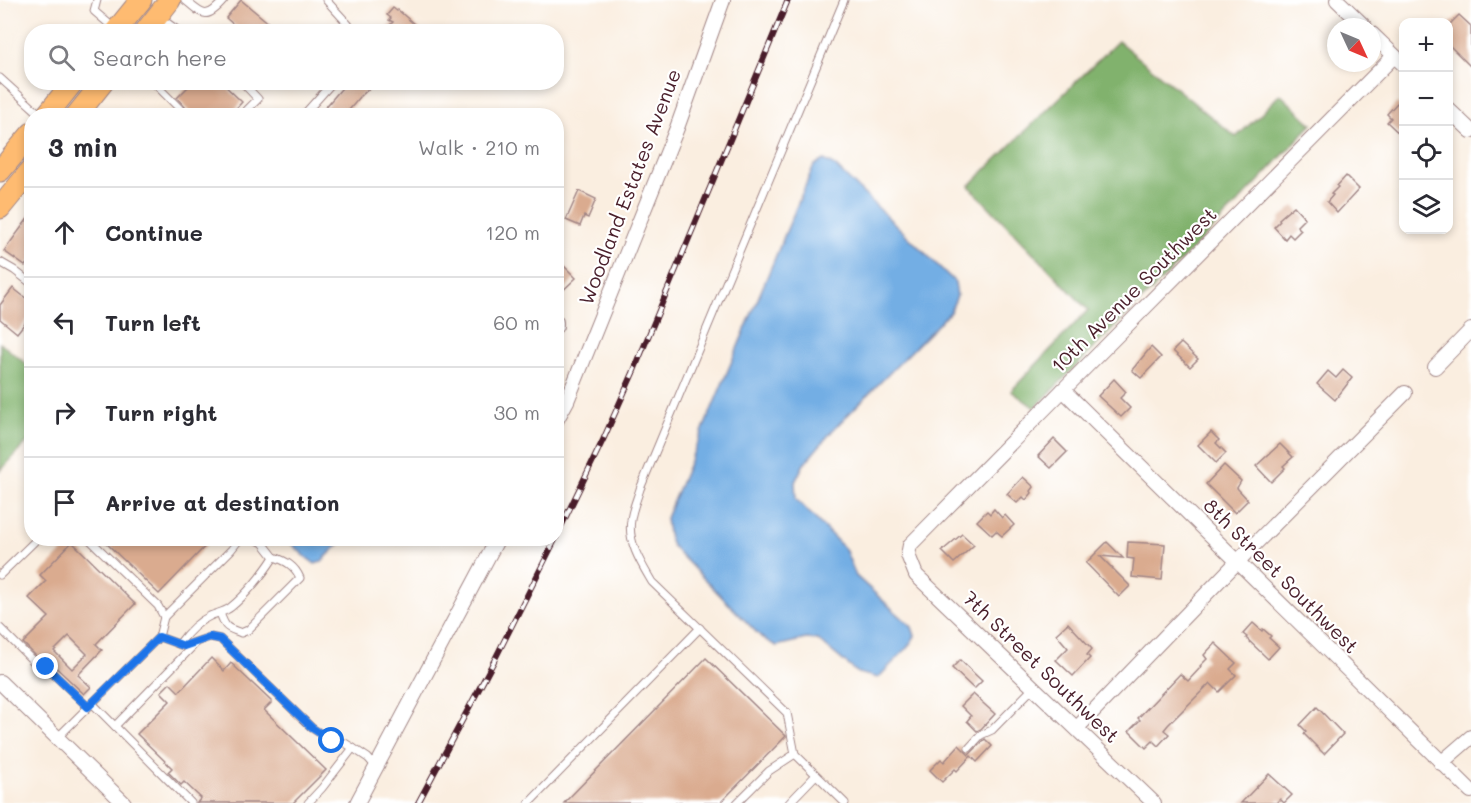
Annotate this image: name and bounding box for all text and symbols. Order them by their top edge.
north arrow [1327,18,1381,72]
map controls [1399,18,1453,234]
button: + [1399,18,1453,72]
search box [24,24,564,90]
icon: search [45,41,78,74]
text: Search here [93,43,227,72]
street label: Woodland Estates Avenue [572,65,686,308]
button: − [1399,72,1453,126]
button: locate [1399,126,1453,180]
text: 3 min [48,130,117,164]
text: Walk · 210 m [418,134,540,160]
button: layers [1399,180,1453,234]
street label: 10th Avenue Southwest [1045,201,1222,378]
icon: ahead [48,216,81,249]
text: Continue [105,218,203,247]
text: 120 m [485,219,540,245]
icon: left [48,306,81,339]
text: Turn left [105,308,201,337]
text: 60 m [493,309,540,335]
icon: right [48,396,81,429]
text: Turn right [105,398,217,427]
text: 30 m [494,399,540,425]
icon: arrive [48,486,81,519]
text: Arrive at destination [105,488,340,517]
street label: 8th Street Southwest [1199,492,1365,658]
street label: 7th Street Southwest [958,585,1126,748]
route end [32,653,58,679]
route start [318,727,344,753]

